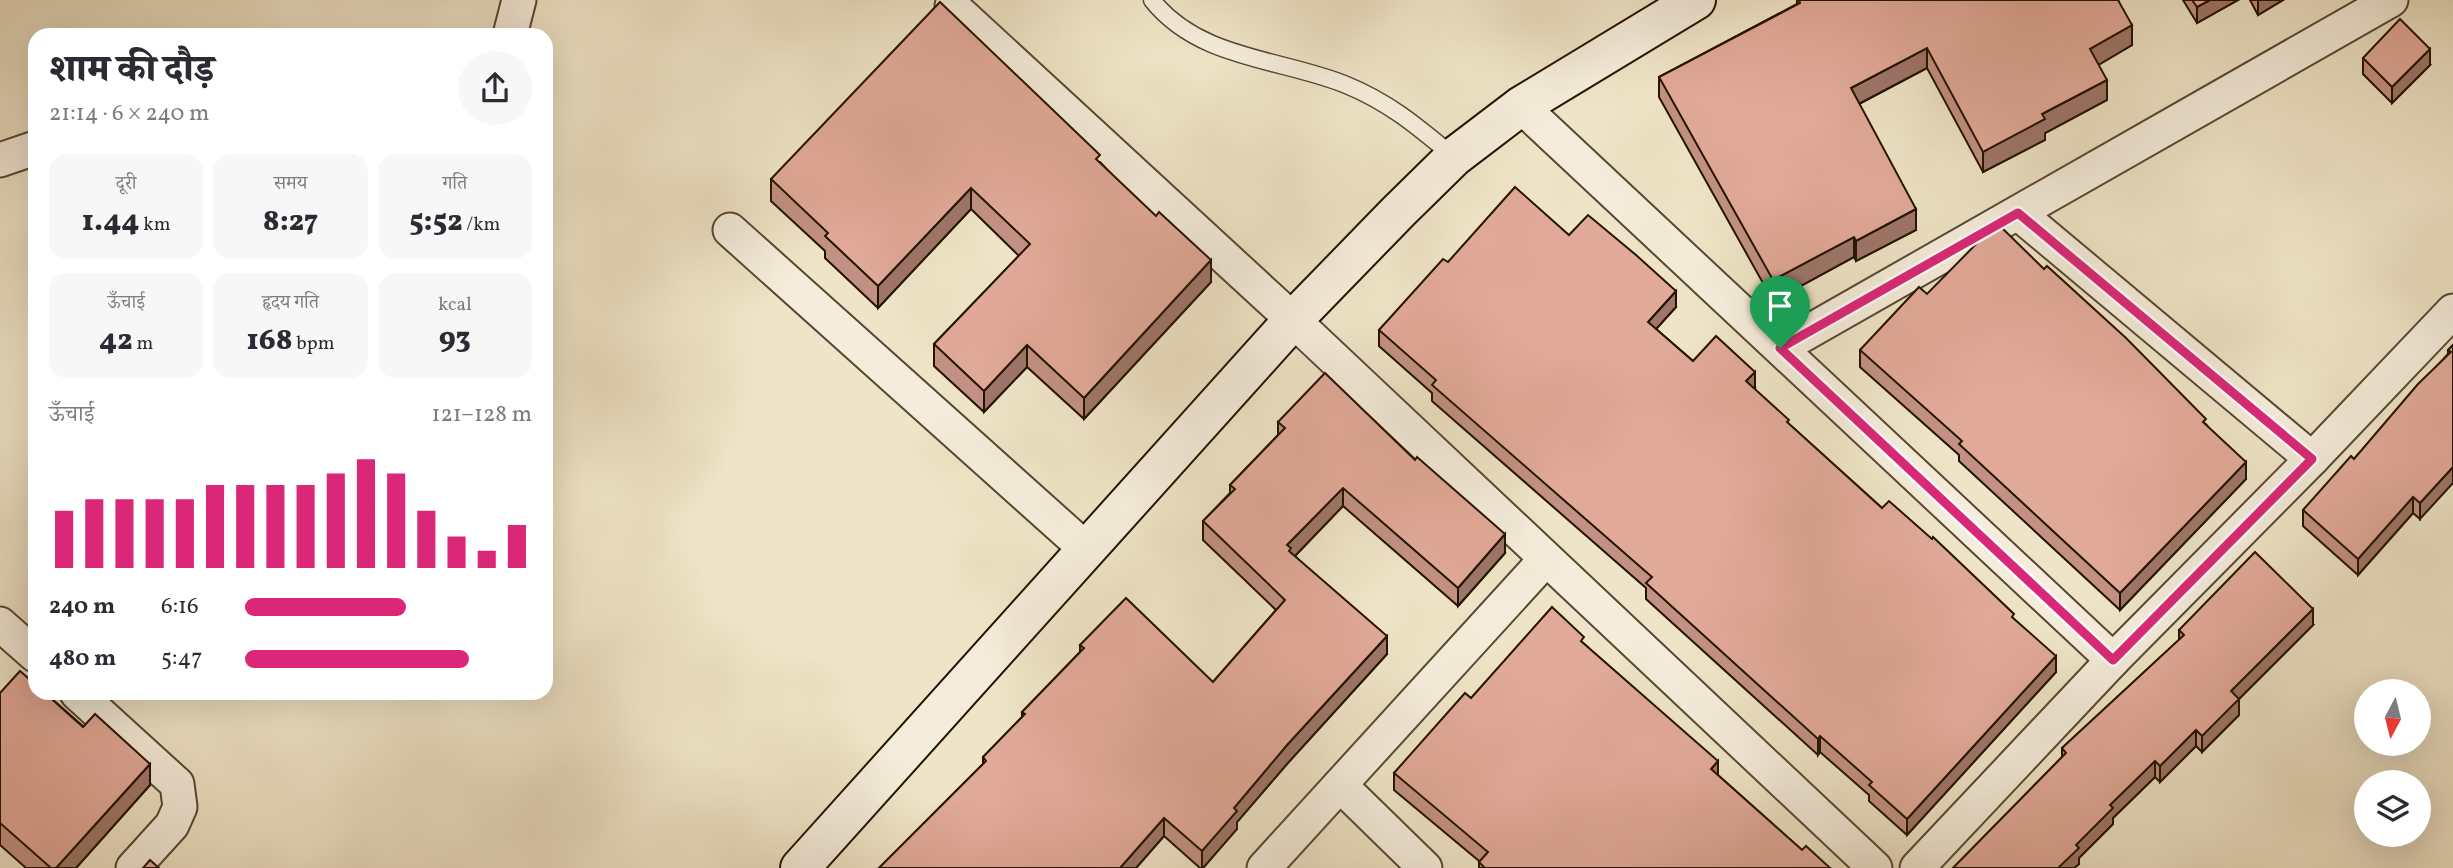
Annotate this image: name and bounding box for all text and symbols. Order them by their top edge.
text: शाम की दौड़ [49,45,214,98]
button: share [458,51,532,125]
text: 21:14 · 6 × 240 m [49,98,209,130]
text: दूरी [116,171,136,197]
text: समय [274,171,307,197]
text: गति [442,171,467,197]
text: 1.44 [82,201,140,243]
text: 8:27 [263,201,318,243]
text: 5:52 [409,201,463,243]
text: km [140,212,171,238]
text: /km [463,212,500,238]
pin [1750,276,1810,348]
icon: arrive [1761,287,1799,325]
text: ऊँचाई [107,290,145,316]
text: हृदय गति [262,290,319,316]
text: kcal [438,292,472,318]
text: 93 [439,318,471,360]
text: 42 [99,320,133,362]
text: 168 [247,320,293,362]
text: m [133,331,153,357]
text: bpm [293,331,334,357]
text: ऊँचाई [49,399,94,431]
text: 121–128 m [432,399,532,431]
text: 240 m [49,591,115,623]
text: 6:16 [161,591,199,623]
text: 480 m [49,643,116,675]
text: 5:47 [161,643,202,675]
north arrow [2354,679,2431,756]
map controls [2354,679,2431,847]
button: layers [2354,770,2431,847]

